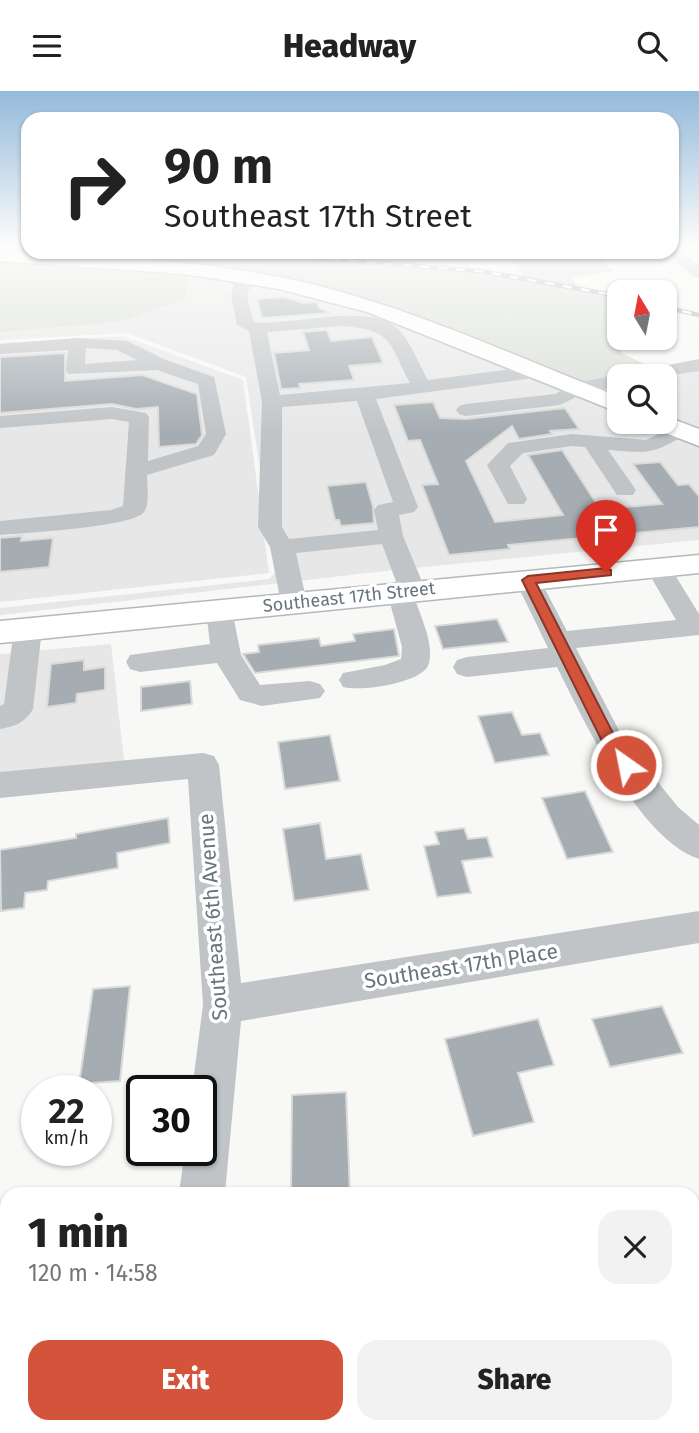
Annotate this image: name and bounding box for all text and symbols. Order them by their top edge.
icon: menu [28,27,66,65]
text: Headway [283,27,416,65]
icon: search [633,27,671,65]
text: 90 m [164,137,273,196]
icon: right [49,140,140,231]
text: Southeast 17th Street [164,197,472,235]
north arrow [607,280,677,350]
map controls [607,280,677,434]
button: search [607,364,677,434]
pin [576,500,636,572]
icon: arrive [587,511,625,549]
street label: Southeast 17th Street [262,577,437,617]
position arrow [589,728,663,802]
street label: Southeast 6th Avenue [193,813,233,1021]
street label: Southeast 17th Place [362,938,560,994]
speed limit sign: 30 [126,1075,217,1166]
text: 22 [48,1090,85,1132]
text: km/h [44,1127,89,1149]
text: 1 min [28,1208,129,1258]
button: close [598,1210,672,1284]
text: 120 m · 14:58 [28,1259,158,1287]
button: Exit [28,1340,343,1420]
button: Share [357,1340,672,1420]

